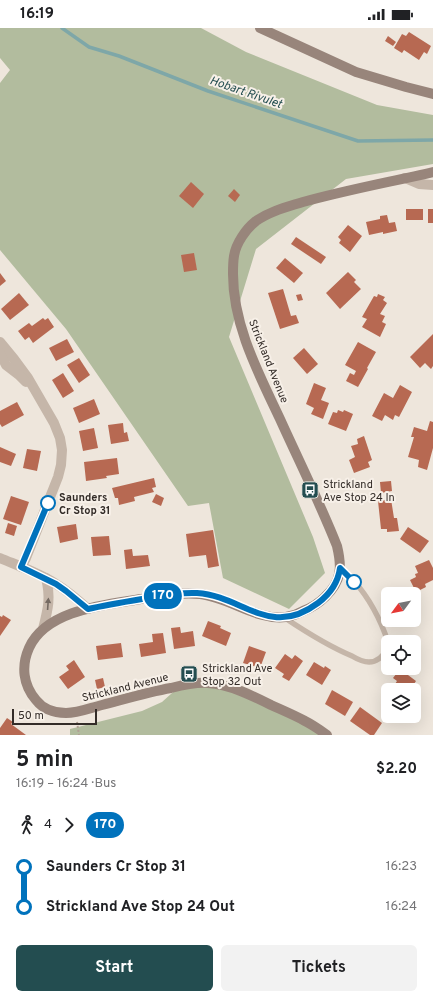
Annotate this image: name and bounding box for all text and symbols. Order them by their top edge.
text: 16:19 [20,5,54,24]
water label: Hobart Rivulet [207,73,285,113]
street label: Strickland Avenue [245,318,291,405]
place label: Strickland Ave Stop 24 In [323,478,395,505]
bus stop icon: Strickland Ave Stop 24 In [300,480,320,500]
place label: Saunders Cr Stop 31 [59,491,110,518]
marker: Saunders Cr Stop 31 [40,495,56,511]
unlabelled marker [346,574,362,590]
line badge: 170 [140,583,186,609]
text: 170 [152,587,174,604]
north arrow [381,587,421,627]
map controls [381,587,421,723]
one-way arrow [45,597,52,610]
button: locate [381,635,421,675]
place label: Strickland Ave Stop 32 Out [202,662,273,689]
bus stop icon: Strickland Ave Stop 32 Out [179,664,199,684]
street label: Strickland Avenue [80,670,170,706]
button: layers [381,683,421,723]
scale bar [12,707,97,726]
text: 50 m [18,709,44,723]
text: 5 min [16,747,73,774]
text: $2.20 [376,760,417,779]
text: 16:19 – 16:24 · Bus [16,776,116,792]
icon: walk [16,814,38,836]
icon: forward [58,814,80,836]
text: 170 [94,816,116,833]
text: 4 [44,817,52,833]
text: Saunders Cr Stop 31 [46,858,186,877]
text: 16:23 [386,859,417,875]
text: Strickland Ave Stop 24 Out [46,898,235,917]
text: 16:24 [386,899,417,915]
button: Start [16,945,213,991]
button: Tickets [221,945,417,991]

